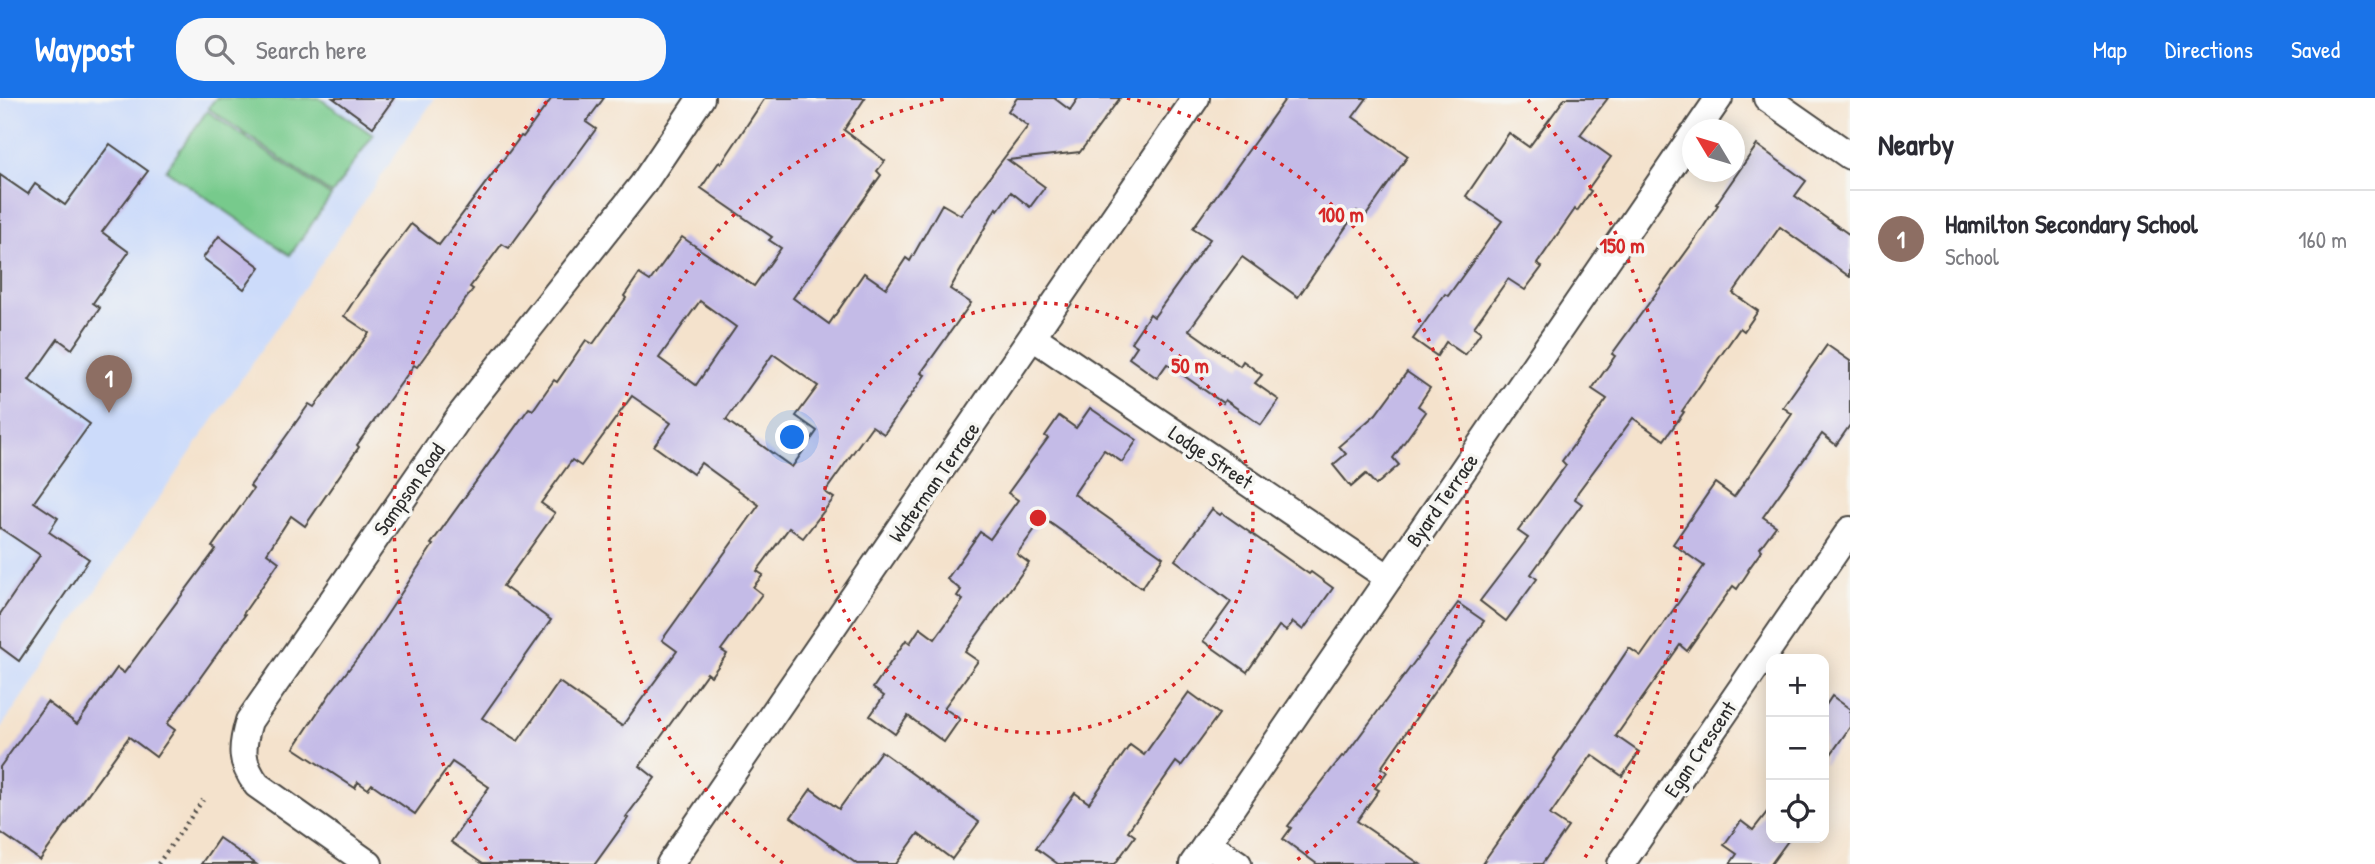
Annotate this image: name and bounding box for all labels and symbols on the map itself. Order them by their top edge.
north arrow [1682,119,1745,182]
text: 100 m [1318,200,1364,229]
text: 150 m [1599,231,1645,260]
text: 50 m [1171,351,1209,380]
pin: 1 [86,355,132,413]
street label: Waterman Terrace [882,416,986,548]
street label: Lodge Street [1163,418,1259,496]
your location [775,420,809,454]
street label: Sampson Road [367,437,451,541]
street label: Byard Terrace [1399,447,1485,553]
centre of rings [1026,506,1050,530]
street label: Egan Crescent [1657,694,1743,803]

